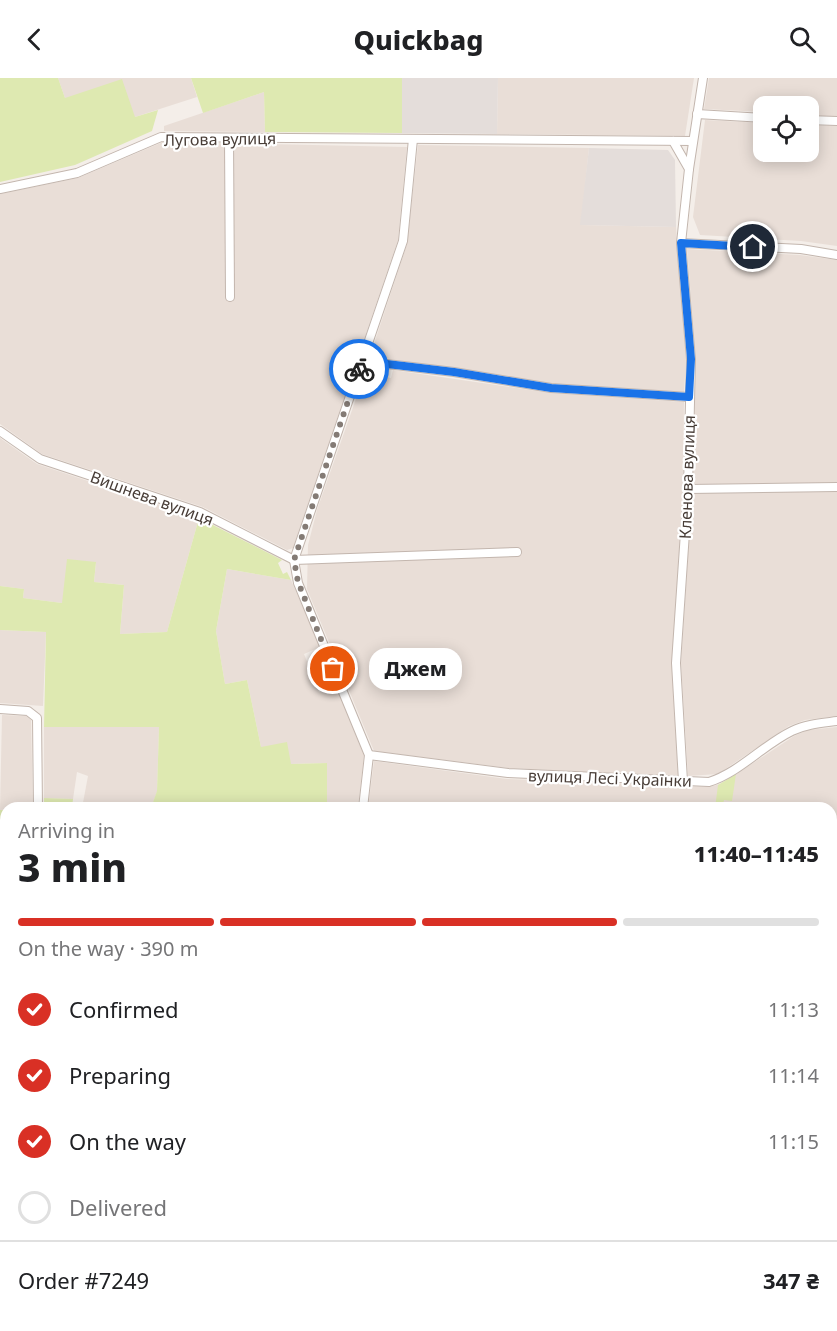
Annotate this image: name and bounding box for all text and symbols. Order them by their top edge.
text: Quickbag [354,21,483,58]
icon: back [18,23,51,56]
icon: search [786,23,819,56]
map controls [753,96,819,162]
button: locate [753,96,819,162]
street label: Лугова вулиця [164,127,276,151]
pin [727,221,778,272]
icon: home [736,230,769,263]
courier [329,339,389,399]
icon: bike [343,353,376,386]
street label: Кленова вулиця [674,415,700,539]
street label: Вишнева вулиця [87,465,217,531]
pin [307,643,358,694]
callout: Джем [369,648,462,690]
icon: bag [316,652,349,685]
text: Джем [384,655,447,682]
street label: вулиця Лесі Українки [528,764,692,792]
text: Arriving in [18,817,115,844]
text: 11:40–11:45 [694,838,819,868]
text: 3 min [18,840,127,893]
text: On the way · 390 m [18,935,198,962]
icon: check [18,993,51,1026]
text: Confirmed [69,994,179,1024]
text: 11:13 [768,996,819,1023]
icon: check [18,1059,51,1092]
text: Preparing [69,1060,171,1090]
text: 11:14 [768,1062,819,1089]
icon: check [18,1125,51,1158]
text: On the way [69,1126,186,1156]
text: 11:15 [768,1128,819,1155]
text: Delivered [69,1192,167,1222]
text: Order #7249 [18,1265,149,1295]
text: 347 ₴ [763,1265,819,1295]

